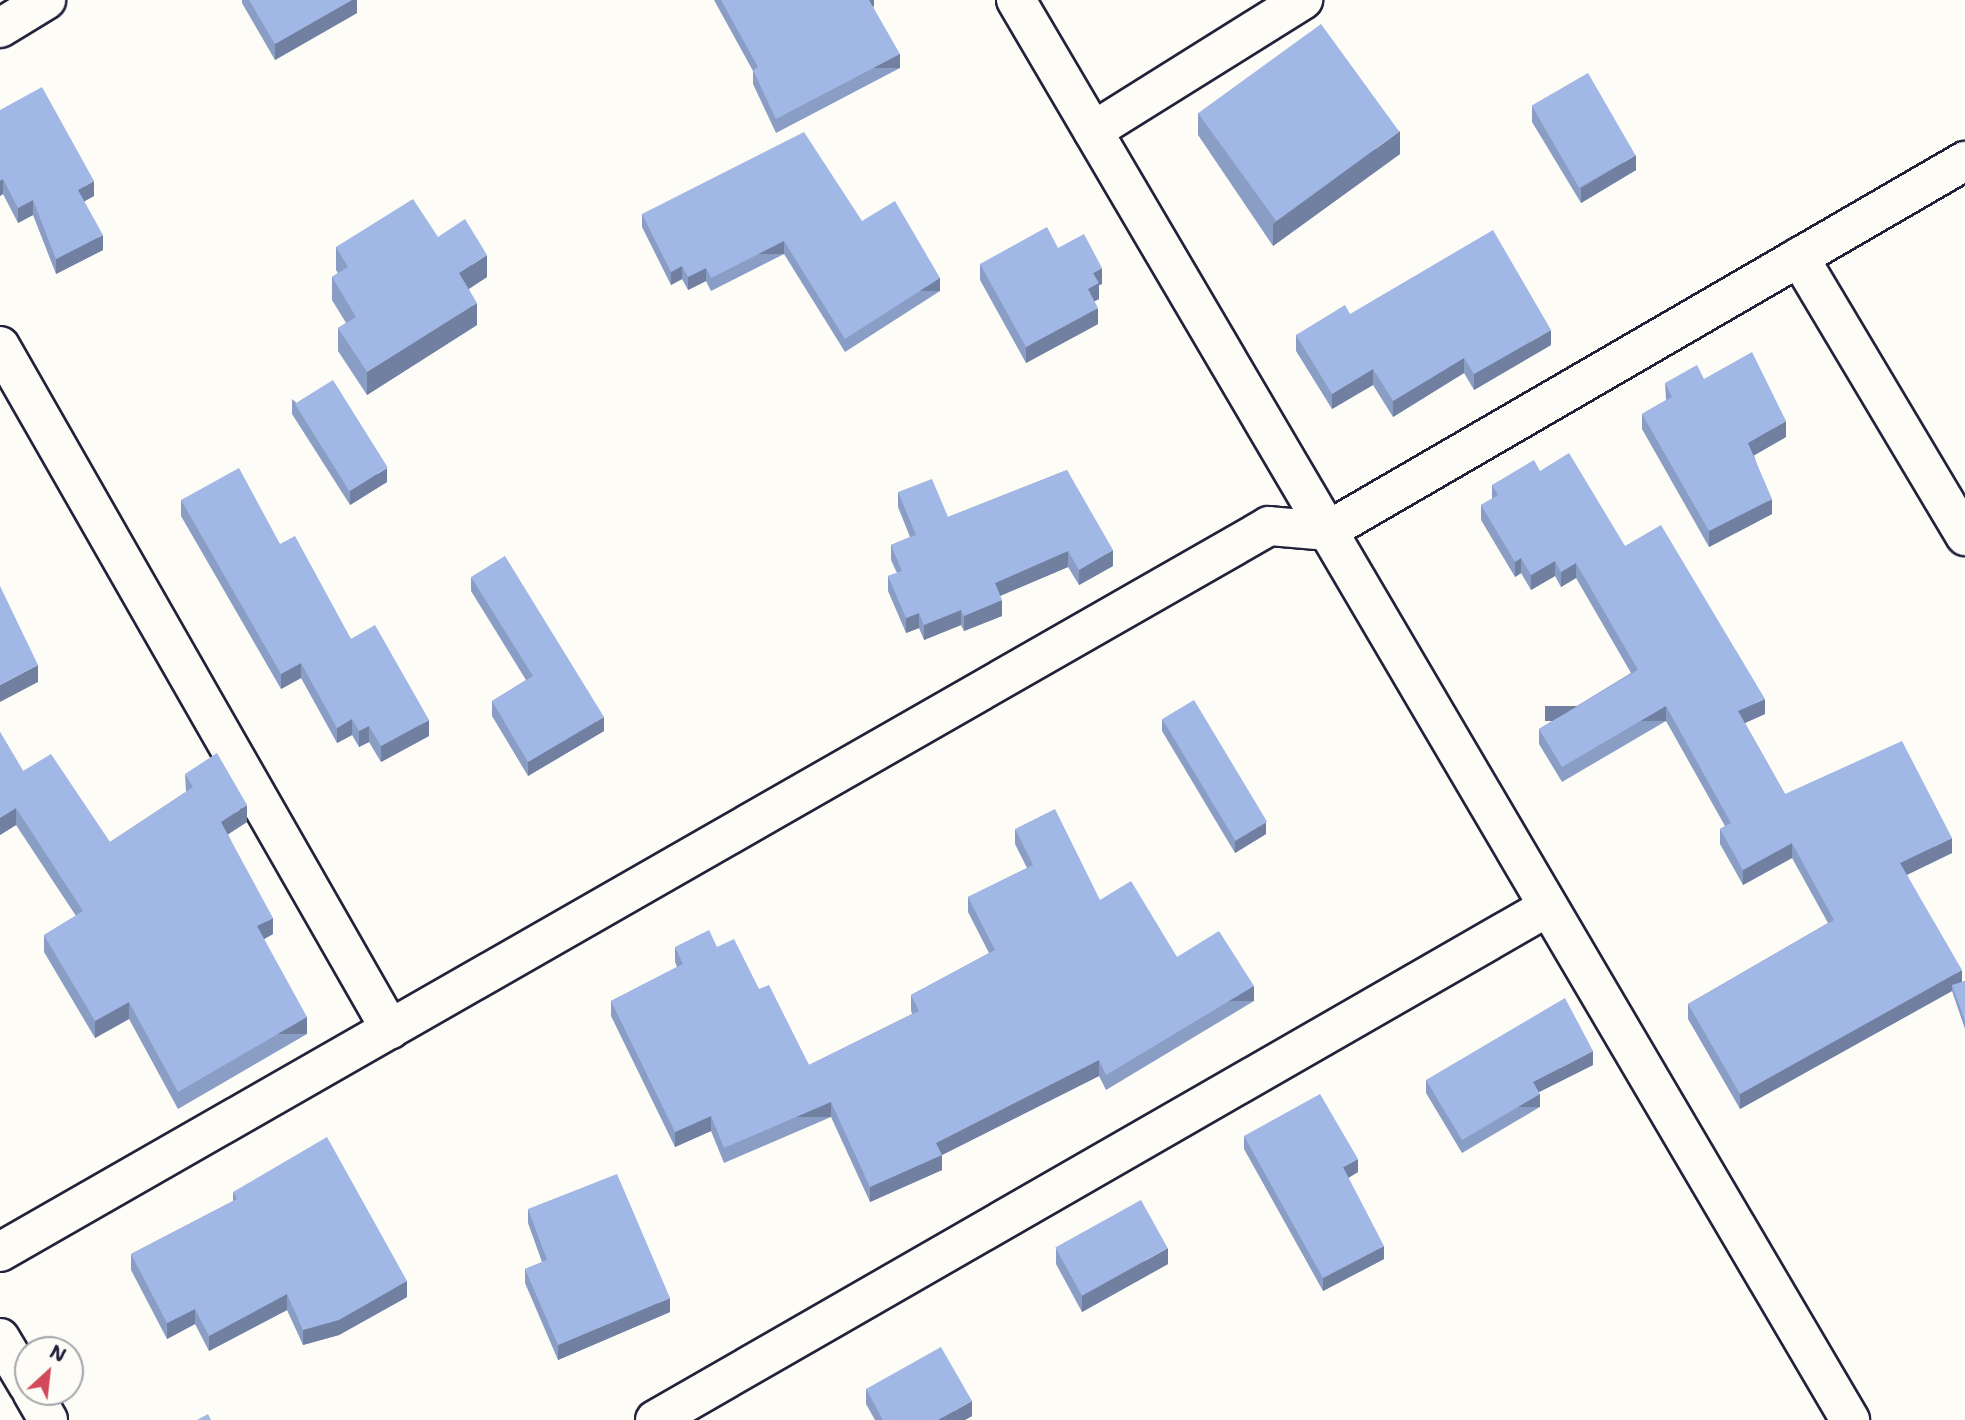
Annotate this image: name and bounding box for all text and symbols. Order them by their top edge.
north arrow [14,1336,84,1406]
text: N [45,1339,70,1368]

